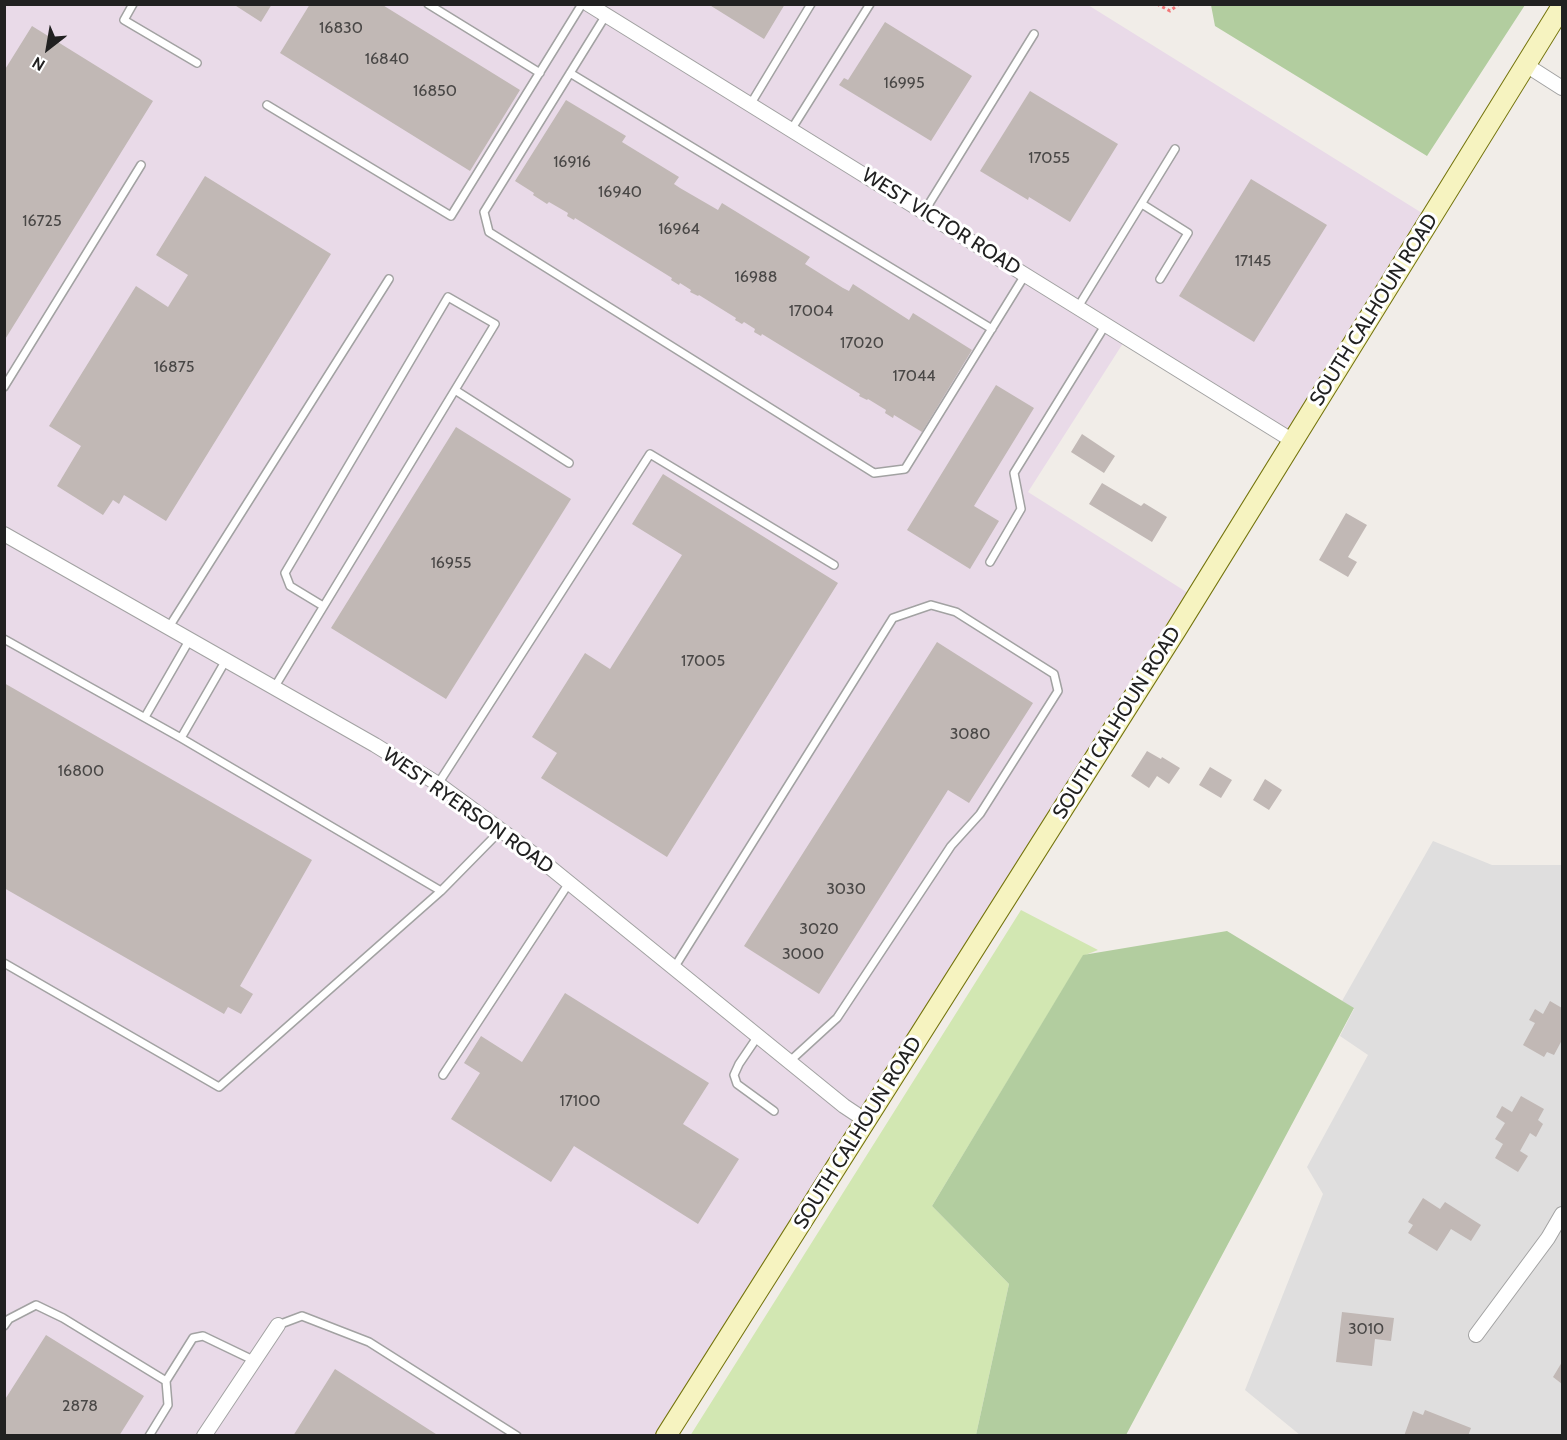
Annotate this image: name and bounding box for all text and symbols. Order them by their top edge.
north arrow [18,18,78,78]
house number: 16830 [319,18,363,38]
house number: 16840 [365,49,409,69]
text: N [29,53,48,75]
house number: 16995 [883,73,925,93]
house number: 16850 [413,81,457,101]
house number: 17055 [1028,148,1070,168]
house number: 16916 [553,152,591,172]
street label: WEST VICTOR ROAD [857,163,1025,281]
house number: 16940 [598,182,642,202]
street label: SOUTH CALHOUN ROAD [1305,209,1443,411]
house number: 16725 [22,211,62,231]
house number: 16964 [658,219,700,239]
house number: 17145 [1235,251,1271,271]
house number: 16988 [735,267,777,287]
house number: 17004 [789,301,833,321]
house number: 17020 [840,333,884,353]
house number: 16875 [154,357,194,377]
house number: 17044 [893,366,935,386]
house number: 16955 [431,553,471,573]
street label: SOUTH CALHOUN ROAD [1048,622,1186,824]
house number: 17005 [681,651,725,671]
house number: 3080 [950,724,990,744]
street label: WEST RYERSON ROAD [378,743,558,879]
house number: 16800 [58,761,104,781]
house number: 3030 [826,879,866,899]
house number: 3020 [799,919,839,939]
house number: 3000 [782,944,824,964]
street label: SOUTH CALHOUN ROAD [789,1032,927,1234]
house number: 17100 [560,1091,600,1111]
house number: 3010 [1348,1319,1384,1339]
house number: 2878 [62,1396,98,1416]

